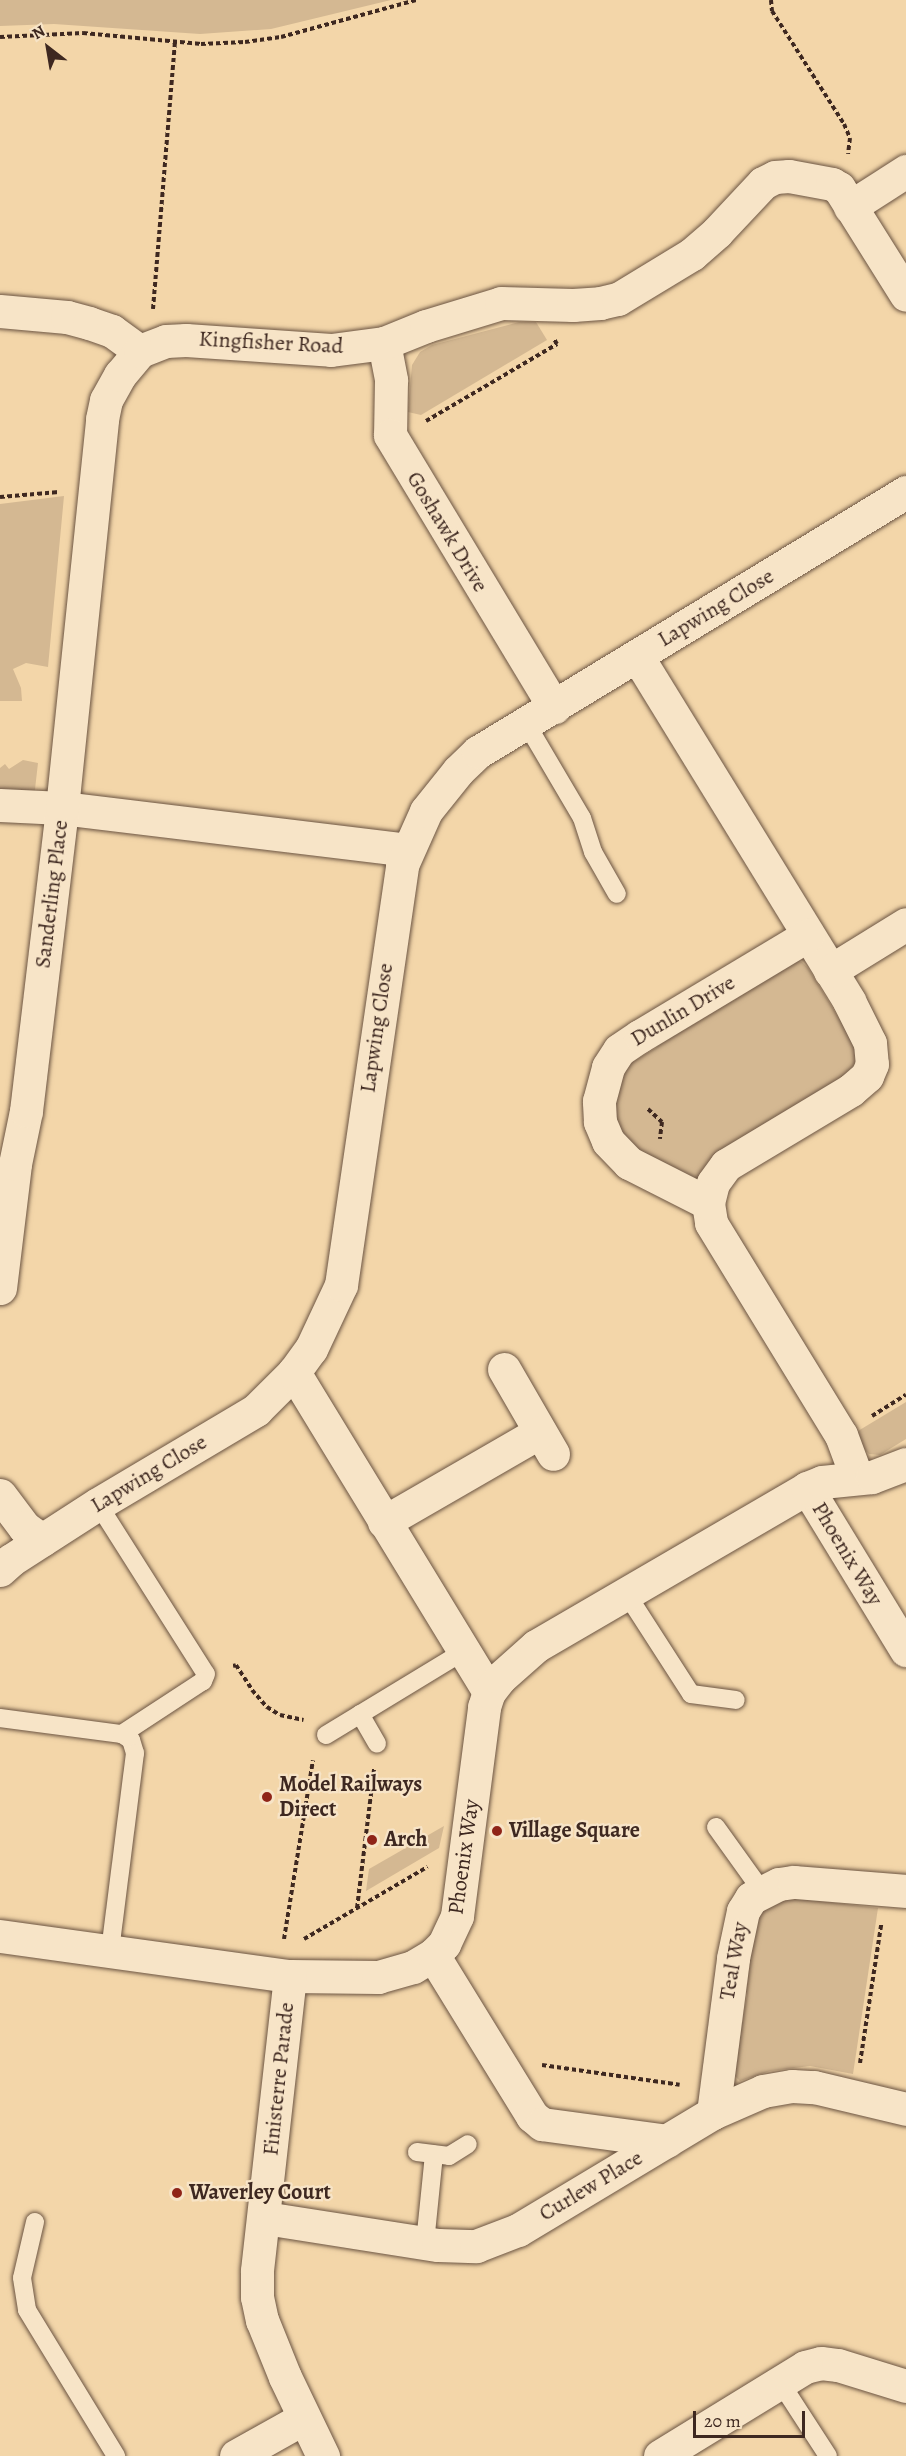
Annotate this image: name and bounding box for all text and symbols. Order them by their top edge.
north arrow [18,18,78,78]
text: N [28,20,49,45]
street label: Kingfisher Road [198,326,344,360]
street label: Goshawk Drive [401,467,493,597]
street label: Lapwing Close [653,563,779,653]
street label: Sanderling Place [30,818,74,970]
street label: Lapwing Close [355,961,399,1095]
street label: Dunlin Drive [626,970,740,1052]
street label: Lapwing Close [86,1429,212,1519]
street label: Phoenix Way [806,1497,888,1611]
place label: Model Railways Direct [279,1771,422,1822]
marker: Model Railways Direct [260,1790,274,1804]
street label: Phoenix Way [443,1798,485,1916]
place label: Village Square [509,1818,640,1844]
marker: Village Square [490,1824,504,1838]
place label: Arch [384,1827,427,1853]
marker: Arch [365,1833,379,1847]
street label: Teal Way [714,1920,754,2002]
street label: Finisterre Parade [258,2001,300,2157]
street label: Curlew Place [535,2145,647,2227]
place label: Waverley Court [189,2180,331,2206]
marker: Waverley Court [170,2186,184,2200]
scale bar [696,2399,808,2437]
text: 20 m [704,2409,741,2433]

